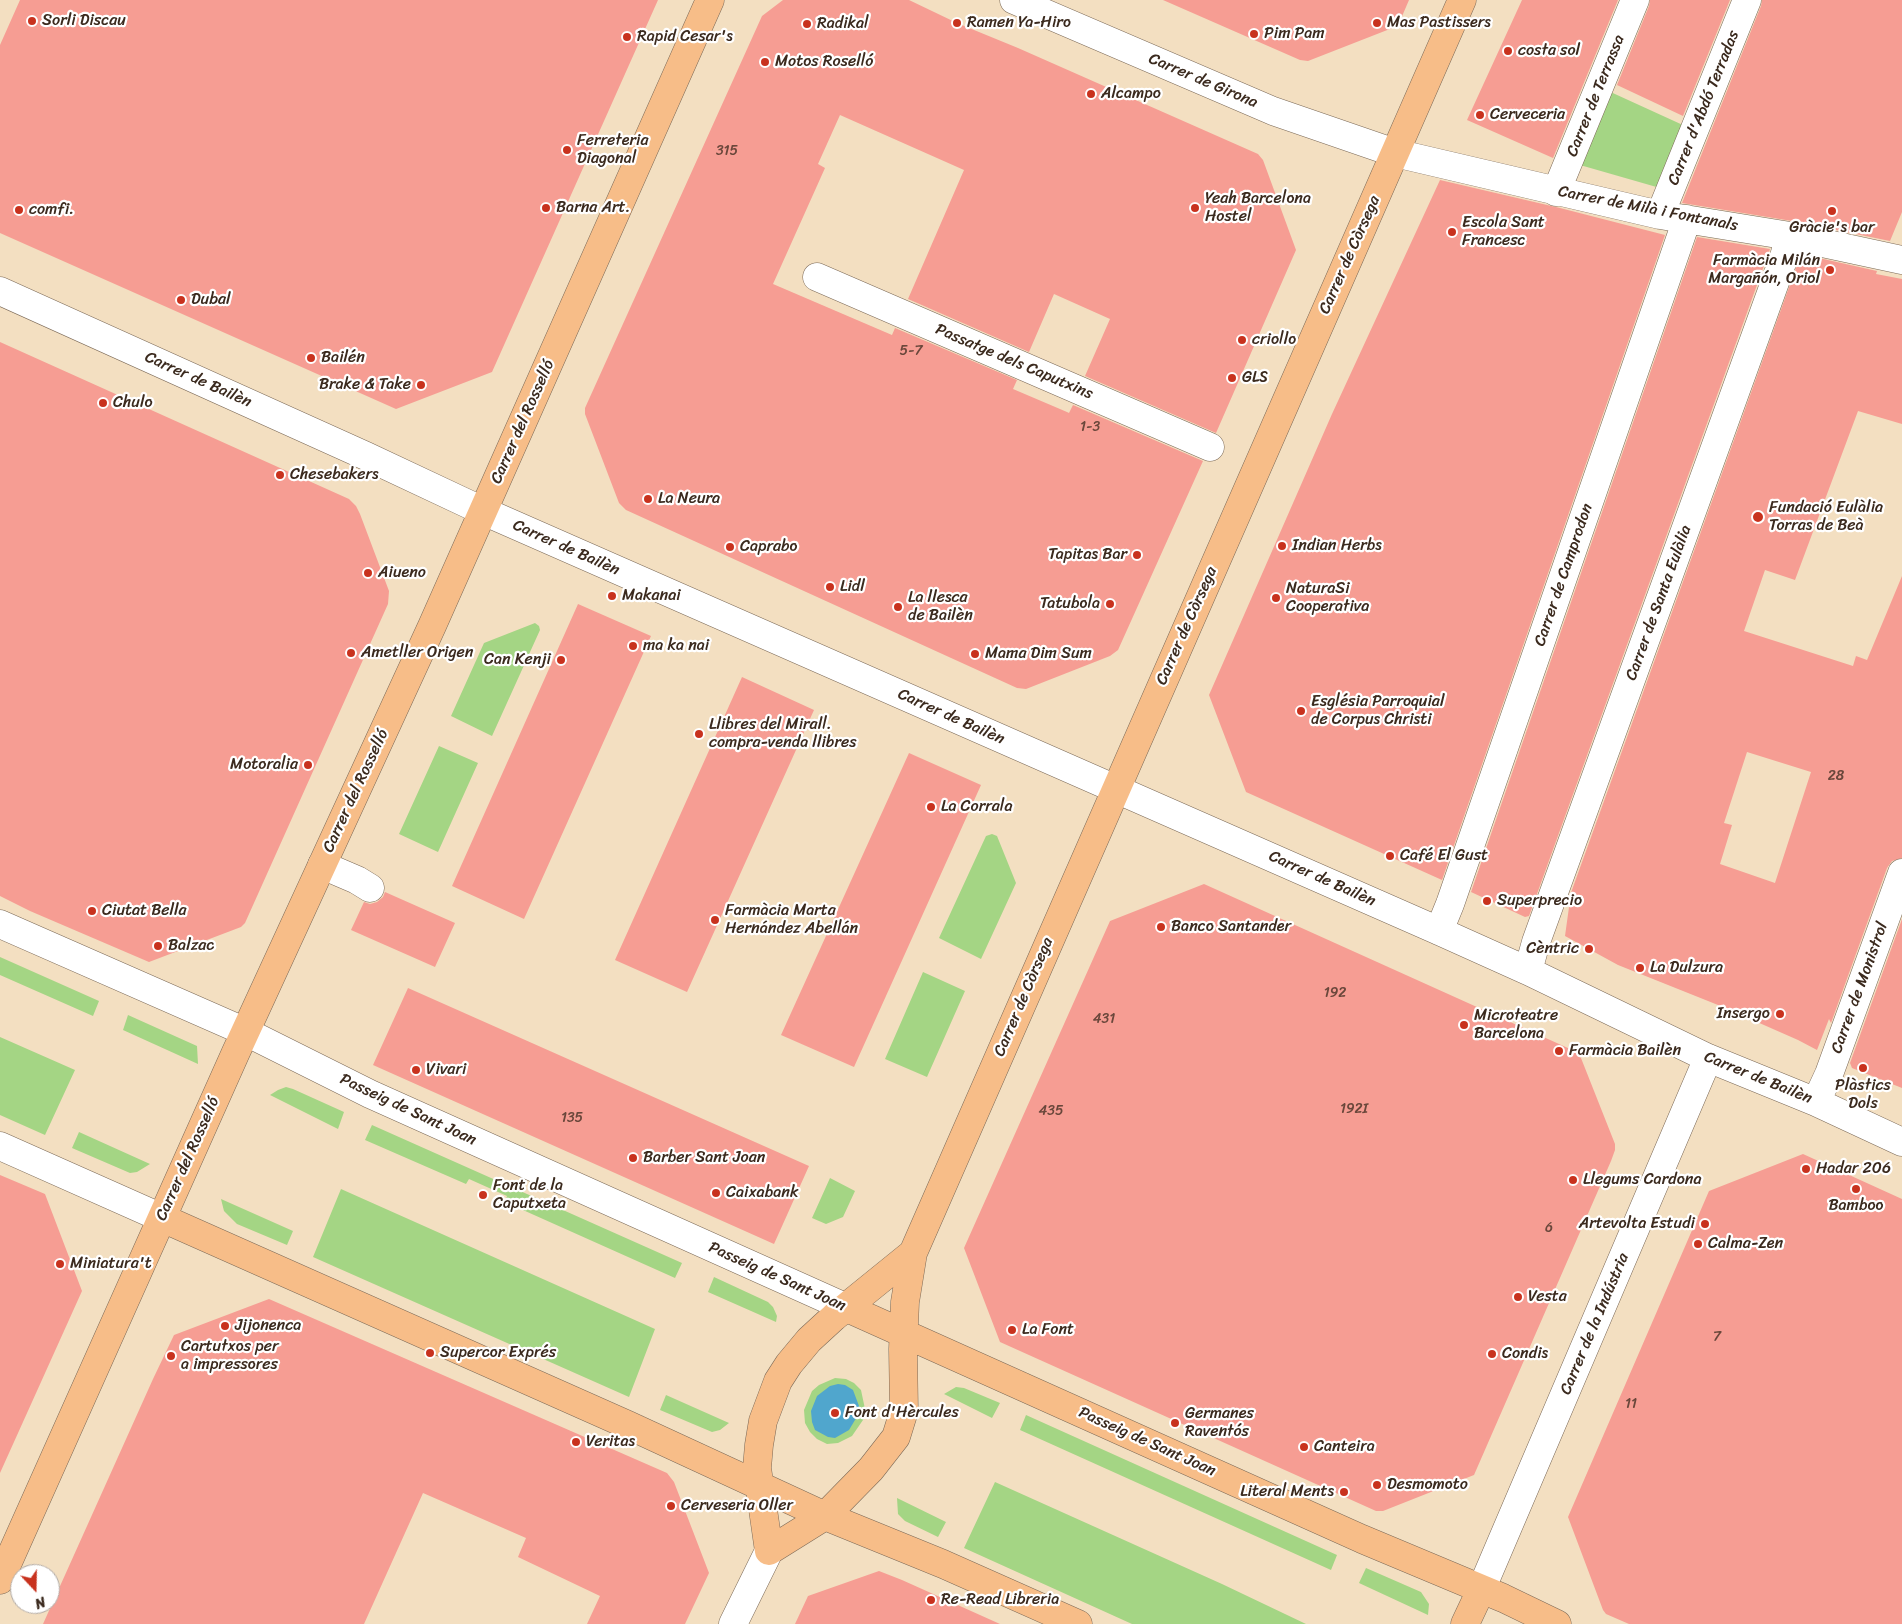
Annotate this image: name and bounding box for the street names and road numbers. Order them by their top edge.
street label: Carrer d'Abdó Terradas [1664,28,1744,188]
street label: Carrer de Terrassa [1563,32,1629,160]
street label: Carrer de Girona [1146,49,1260,113]
street label: Carrer de Milà i Fontanals [1556,182,1740,236]
street label: Carrer de Còrsega [1315,193,1385,317]
street label: Passatge dels Caputxins [932,320,1096,404]
street label: Carrer de Bailèn [142,348,254,412]
street label: Carrer del Rosselló [487,357,559,487]
street label: Carrer de Camprodon [1531,501,1597,649]
street label: Carrer de Bailèn [510,516,622,580]
street label: Carrer de Santa Eulàlia [1622,523,1696,683]
street label: Carrer de Còrsega [1152,564,1222,688]
street label: Carrer de Bailèn [895,685,1007,749]
street label: Carrer del Rosselló [319,726,393,856]
street label: Carrer de Bailèn [1266,847,1378,911]
street label: Carrer de Monistrol [1827,920,1893,1056]
street label: Carrer de Còrsega [990,935,1058,1059]
street label: Carrer de Bailèn [1701,1048,1815,1108]
street label: Passeig de Sant Joan [337,1070,479,1150]
street label: Carrer del Rosselló [152,1094,224,1224]
street label: Passeig de Sant Joan [705,1238,849,1316]
street label: Carrer de la Indústria [1556,1250,1634,1398]
street label: Passeig de Sant Joan [1075,1403,1219,1481]

